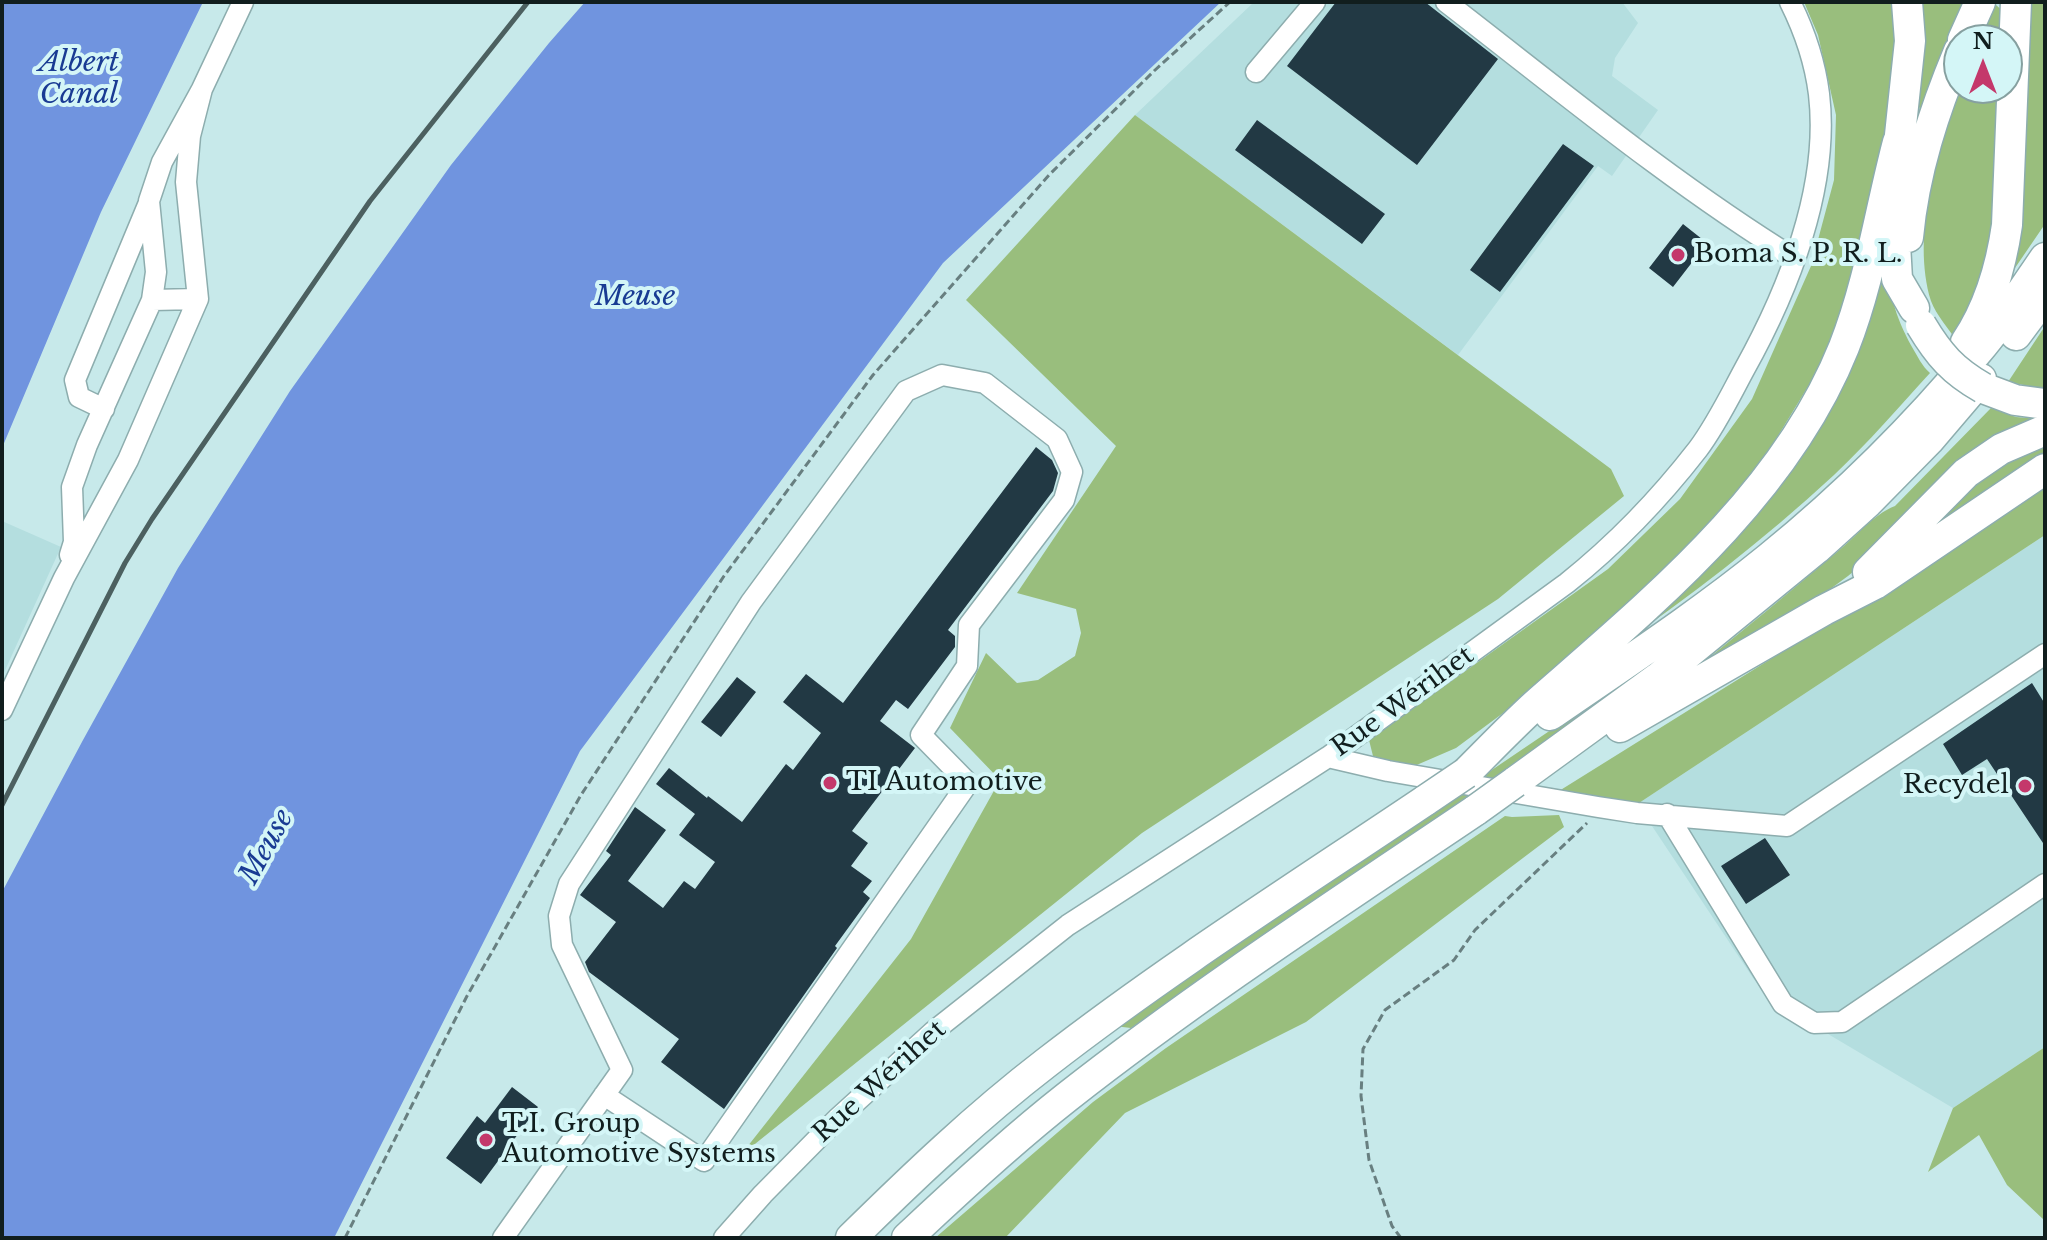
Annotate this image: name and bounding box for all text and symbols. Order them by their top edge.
north arrow [1943,24,2023,104]
text: N [1973,28,1993,55]
water label: Albert Canal [39,46,119,112]
place label: Boma S. P. R. L. [1694,239,1903,271]
marker: Boma S. P. R. L. [1669,246,1687,264]
water label: Meuse [595,280,675,314]
street label: Rue Wérihet [1326,640,1480,764]
place label: TI Automotive [846,767,1043,799]
place label: Recydel [1903,770,2009,802]
marker: TI Automotive [821,774,839,792]
marker: Recydel [2016,777,2034,795]
water label: Meuse [233,804,301,890]
street label: Rue Wérihet [807,1014,953,1150]
place label: T.I. Group Automotive Systems [502,1109,776,1170]
marker: T.I. Group Automotive Systems [477,1131,495,1149]

